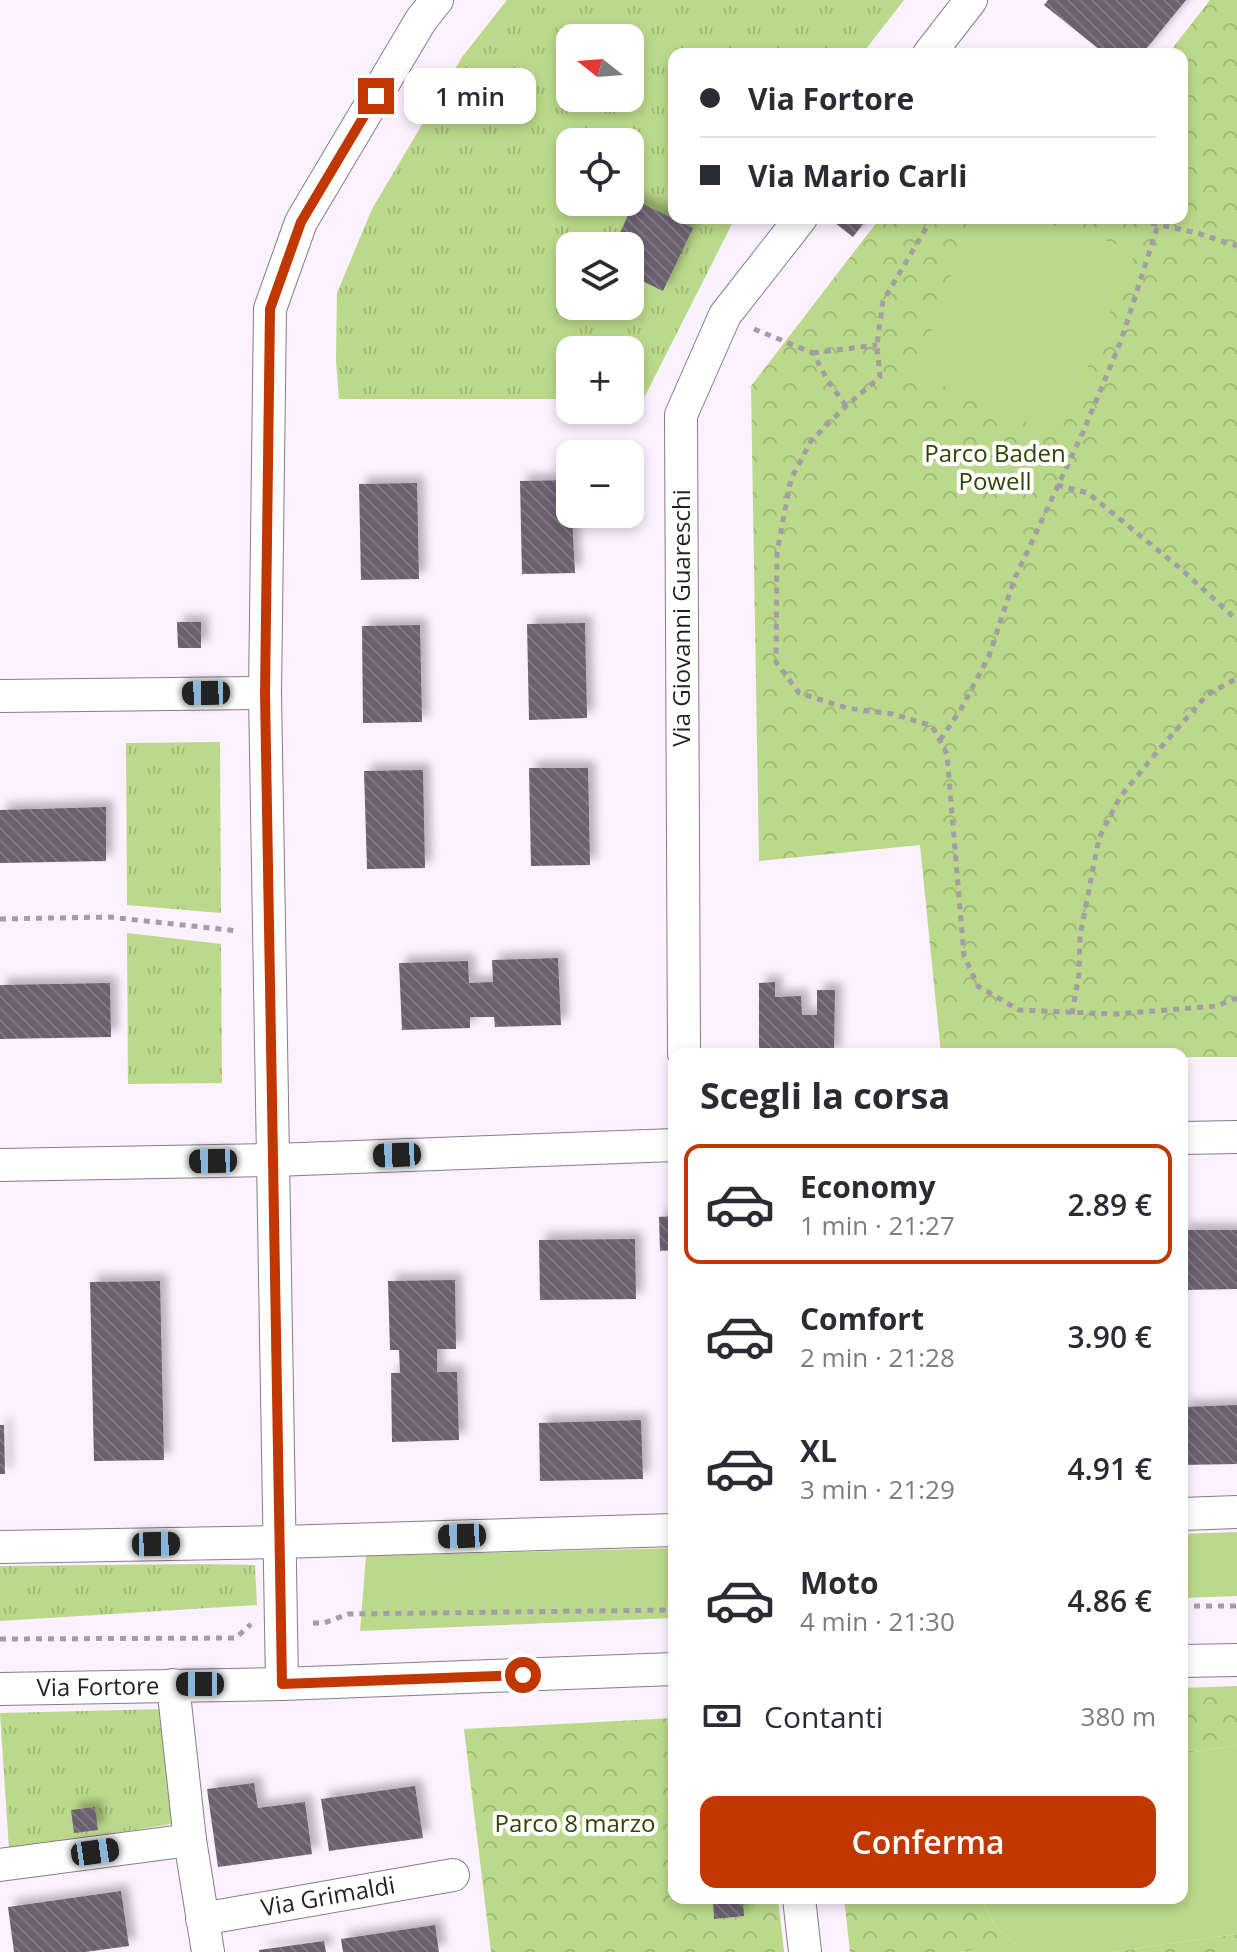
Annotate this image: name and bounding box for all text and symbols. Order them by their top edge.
north arrow [556,24,644,112]
map controls [556,24,644,528]
callout: 1 min [404,68,536,124]
route end [358,78,394,114]
text: 1 min [435,78,505,114]
text: Via Fortore [748,78,914,119]
button: locate [556,128,644,216]
text: Via Mario Carli [748,155,967,196]
button: layers [556,232,644,320]
button: + [556,336,644,424]
park label: Parco Baden Powell [924,436,1066,497]
button: − [556,440,644,528]
street label: Via Giovanni Guareschi [664,489,697,747]
car [182,681,230,705]
text: Scegli la corsa [700,1071,950,1120]
car [373,1142,421,1168]
car [189,1149,237,1173]
text: Economy [800,1166,936,1207]
icon: car [704,1168,776,1240]
text: 2.89 € [1067,1184,1152,1225]
text: 1 min · 21:27 [800,1207,955,1243]
text: Comfort [800,1298,924,1339]
icon: car [704,1300,776,1372]
text: 3.90 € [1067,1316,1152,1357]
text: 2 min · 21:28 [800,1339,955,1375]
text: XL [800,1430,837,1471]
icon: car [704,1432,776,1504]
text: 4.91 € [1067,1448,1152,1489]
text: 3 min · 21:29 [800,1471,955,1507]
car [438,1523,486,1549]
car [132,1532,180,1556]
text: Moto [800,1562,878,1603]
icon: car [704,1564,776,1636]
text: 4.86 € [1067,1580,1152,1621]
text: 4 min · 21:30 [800,1603,955,1639]
route start [505,1657,541,1693]
street label: Via Fortore [36,1668,160,1703]
car [176,1672,224,1696]
icon: cash [700,1694,744,1738]
text: Contanti [764,1696,883,1737]
text: 380 m [1081,1698,1156,1734]
button: Conferma [700,1796,1156,1888]
park label: Parco 8 marzo [495,1806,655,1839]
car [70,1837,120,1867]
street label: Via Grimaldi [258,1867,397,1923]

